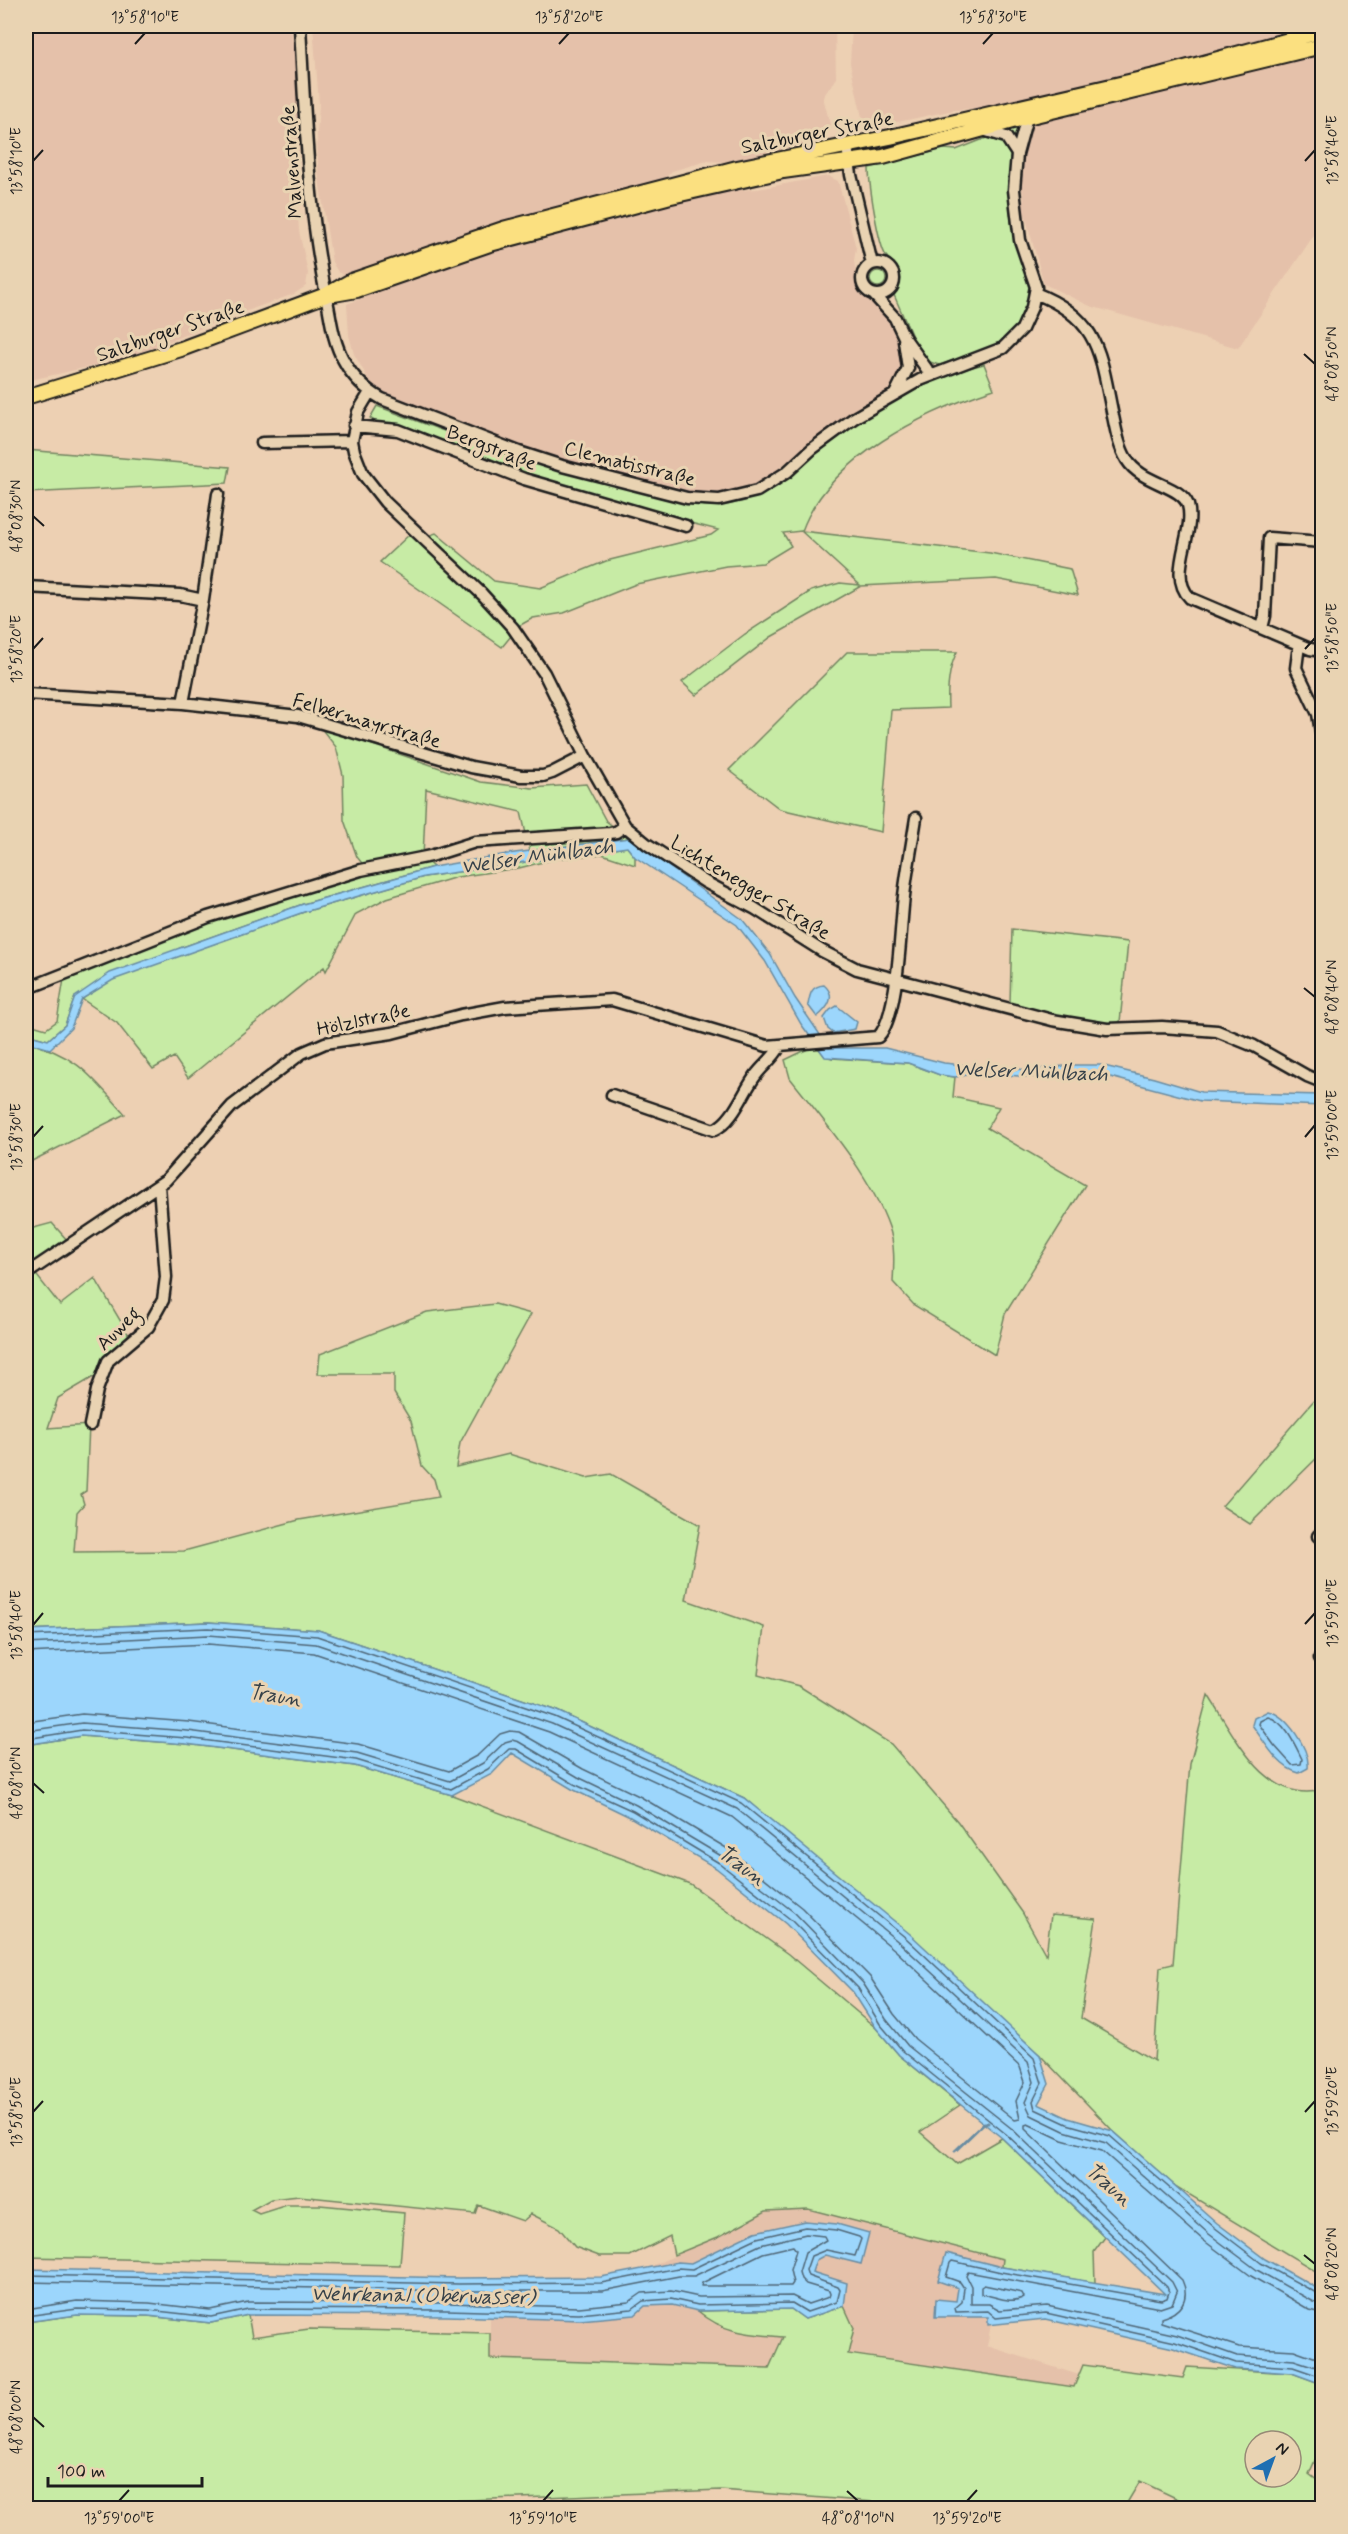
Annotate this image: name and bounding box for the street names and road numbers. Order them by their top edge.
street label: Malvenstraße [275,104,310,219]
street label: Salzburger Straße [739,105,896,162]
street label: Salzburger Straße [93,293,248,370]
street label: Bergstraße [442,419,540,479]
street label: Clematisstraße [561,435,698,494]
street label: Felbermayrstraße [289,687,444,756]
street label: Lichtenegger Straße [665,830,835,948]
street label: Hölzlstraße [314,997,413,1044]
street label: Auweg [91,1301,149,1359]

